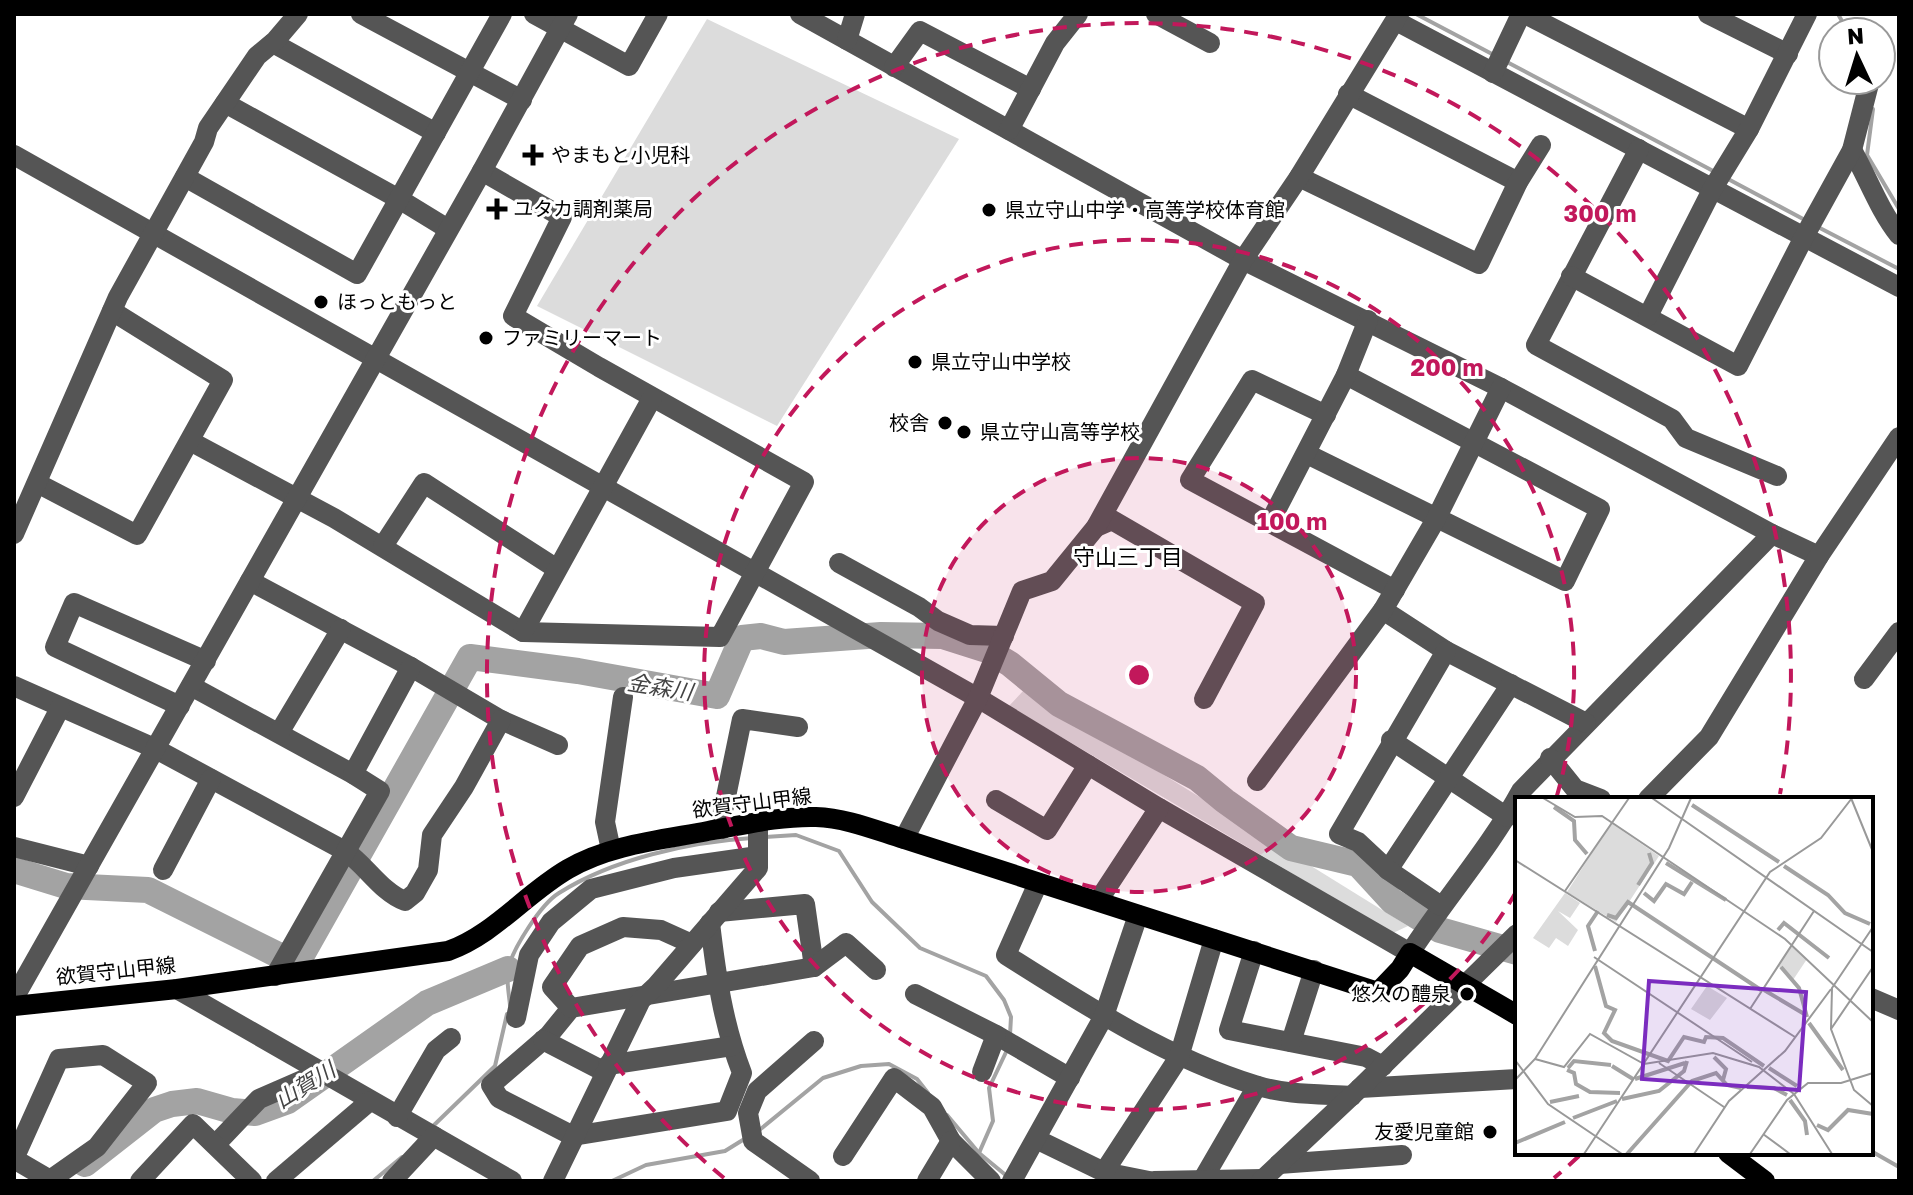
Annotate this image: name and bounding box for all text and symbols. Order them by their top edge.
north arrow [1817,16,1897,96]
text: N [1846,21,1865,50]
place label: やまもと小児科 [551,142,691,166]
marker: やまもと小児科 [522,144,544,166]
place label: ユタカ調剤薬局 [513,196,653,220]
place label: 県立守山中学・高等学校体育館 [1005,197,1285,221]
text: 300 m [1564,198,1636,227]
marker: ユタカ調剤薬局 [488,200,506,218]
marker: 県立守山中学・高等学校体育館 [980,201,998,219]
place label: ほっともっと [337,289,457,313]
marker: ほっともっと [312,293,330,311]
place label: ファミリーマート [502,325,662,349]
marker: ファミリーマート [477,329,495,347]
place label: 県立守山中学校 [931,349,1071,373]
text: 200 m [1411,352,1483,381]
marker: 県立守山中学校 [906,353,924,371]
place label: 校舎 [889,410,929,434]
marker: 校舎 [936,414,954,432]
place label: 県立守山高等学校 [980,419,1140,443]
marker: 県立守山高等学校 [955,423,973,441]
text: 100 m [1257,506,1327,535]
district label: 守山三丁目 [1073,543,1183,570]
centre of rings [1125,661,1153,689]
water label: 金森川 [625,668,697,705]
street label: 欲賀守山甲線 [691,783,813,821]
inset map [1515,797,1873,1155]
street label: 欲賀守山甲線 [55,952,177,988]
place label: 悠久の醴泉 [1351,981,1451,1005]
marker: 悠久の醴泉 [1458,985,1476,1003]
water label: 山賀川 [270,1055,342,1114]
place label: 友愛児童館 [1374,1119,1474,1143]
marker: 友愛児童館 [1481,1123,1499,1141]

